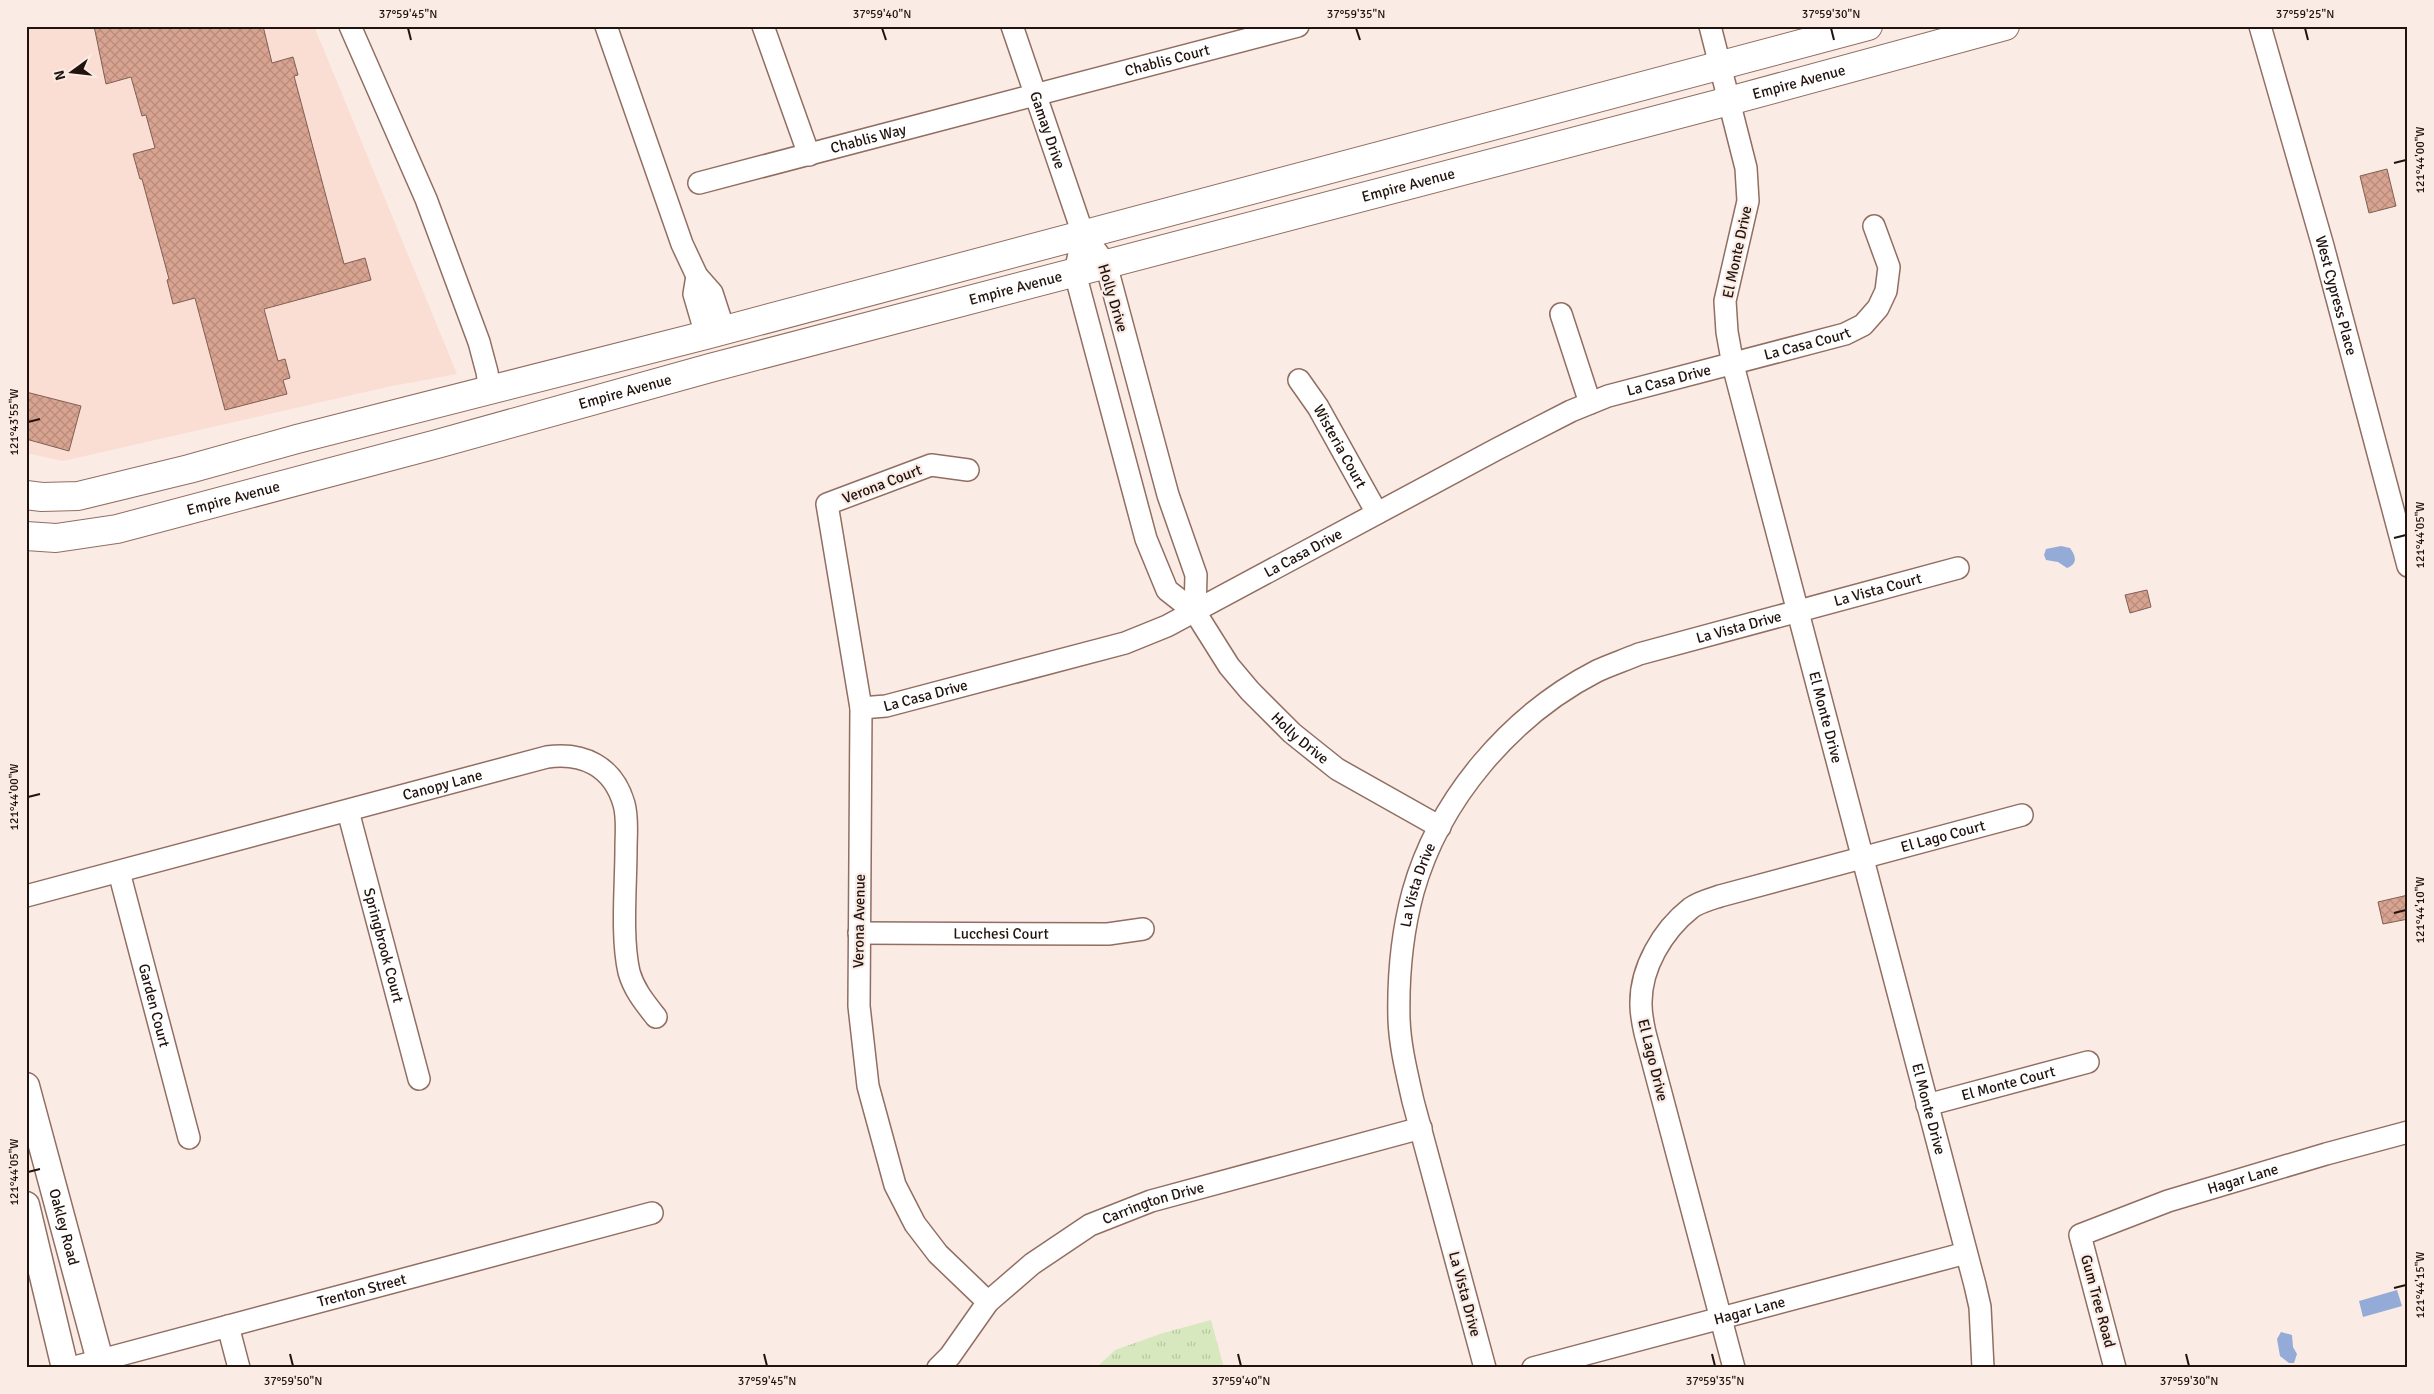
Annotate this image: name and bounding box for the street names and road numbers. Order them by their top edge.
street label: Chablis Court [1123,41,1212,80]
street label: Empire Avenue [1750,61,1847,103]
street label: Gamay Drive [1026,89,1069,171]
street label: Chablis Way [828,120,908,157]
street label: Empire Avenue [1360,164,1457,206]
street label: El Monte Drive [1718,204,1756,300]
street label: West Cypress Place [2311,234,2361,357]
street label: Holly Drive [1094,262,1132,334]
street label: Empire Avenue [967,267,1064,309]
street label: La Casa Court [1762,324,1854,364]
street label: La Casa Drive [1625,360,1713,400]
street label: Empire Avenue [577,370,673,413]
street label: Wisteria Court [1309,401,1370,491]
street label: Verona Court [840,461,924,507]
street label: Empire Avenue [185,477,282,519]
street label: La Casa Drive [1261,525,1345,581]
street label: La Vista Court [1832,569,1924,610]
street label: La Vista Drive [1694,607,1783,647]
street label: El Monte Drive [1805,670,1846,765]
street label: La Casa Drive [882,676,970,715]
street label: Holly Drive [1267,708,1332,768]
street label: Canopy Lane [401,766,484,804]
street label: El Lago Court [1899,816,1987,856]
street label: La Vista Drive [1396,840,1439,929]
street label: Verona Avenue [849,874,869,968]
street label: Springbrook Court [360,886,407,1005]
street label: Lucchesi Court [953,924,1049,943]
street label: Garden Court [135,962,174,1049]
street label: El Lago Drive [1634,1017,1672,1103]
street label: El Monte Drive [1908,1061,1949,1157]
street label: El Monte Court [1959,1062,2057,1104]
street label: Hagar Lane [2205,1160,2280,1198]
street label: Carrington Drive [1100,1178,1206,1228]
street label: Oakley Road [45,1187,83,1267]
street label: La Vista Drive [1445,1249,1485,1339]
street label: Gum Tree Road [2077,1253,2119,1349]
street label: Trenton Street [315,1270,408,1311]
street label: Hagar Lane [1712,1292,1787,1329]

